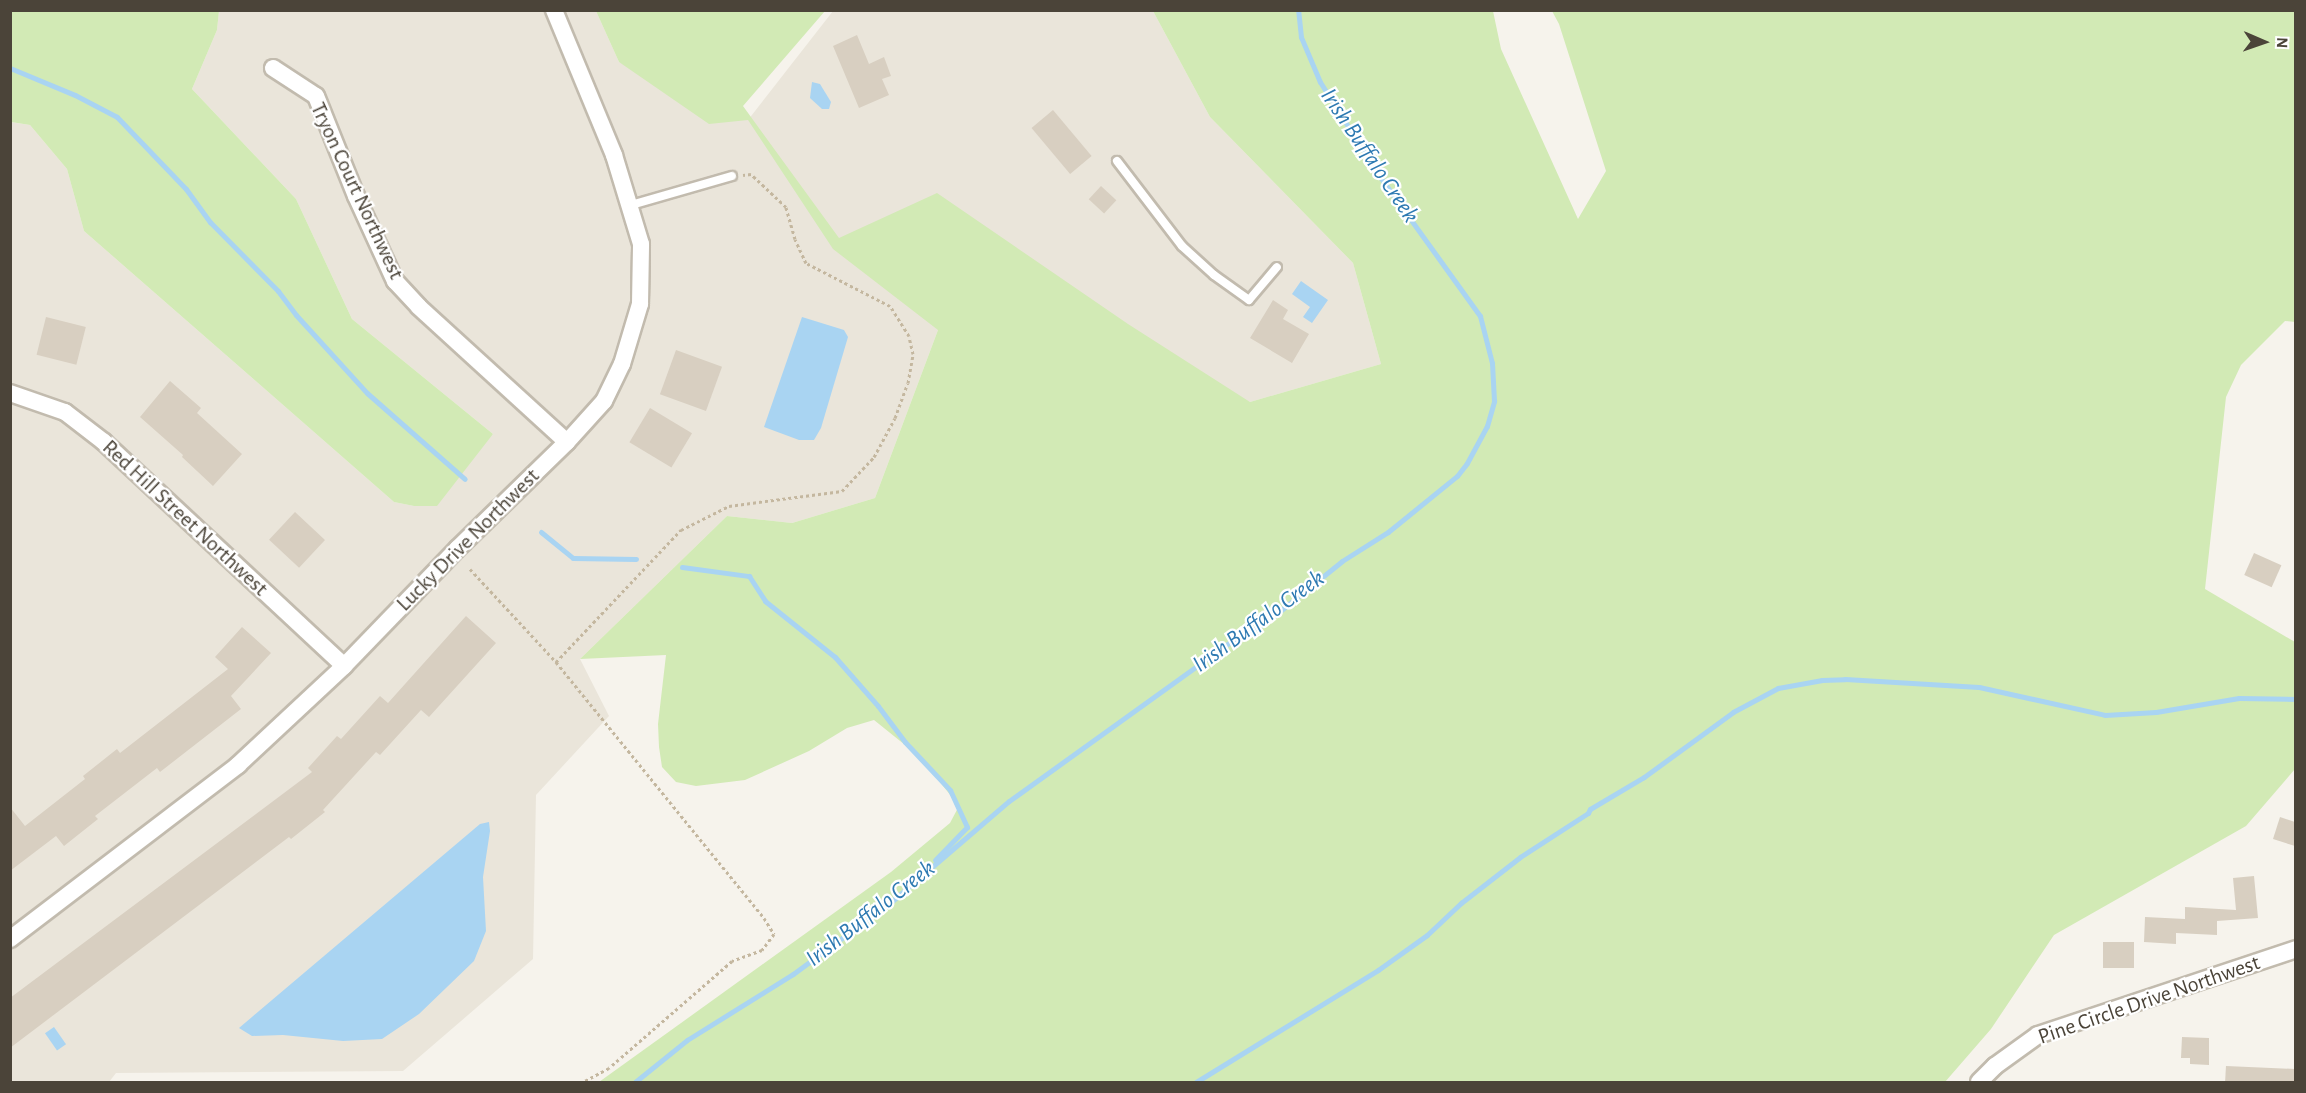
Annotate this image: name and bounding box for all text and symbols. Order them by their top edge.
north arrow [2234,12,2294,72]
text: N [2274,37,2290,48]
water label: Irish Buffalo Creek [1313,83,1425,229]
street label: Tryon Court Northwest [304,98,410,284]
street label: Red Hill Street Northwest [97,434,273,602]
street label: Lucky Drive Northwest [391,463,545,617]
water label: Irish Buffalo Creek [1187,565,1331,679]
water label: Irish Buffalo Creek [801,855,941,973]
street label: Pine Circle Drive Northwest [2035,950,2263,1050]

